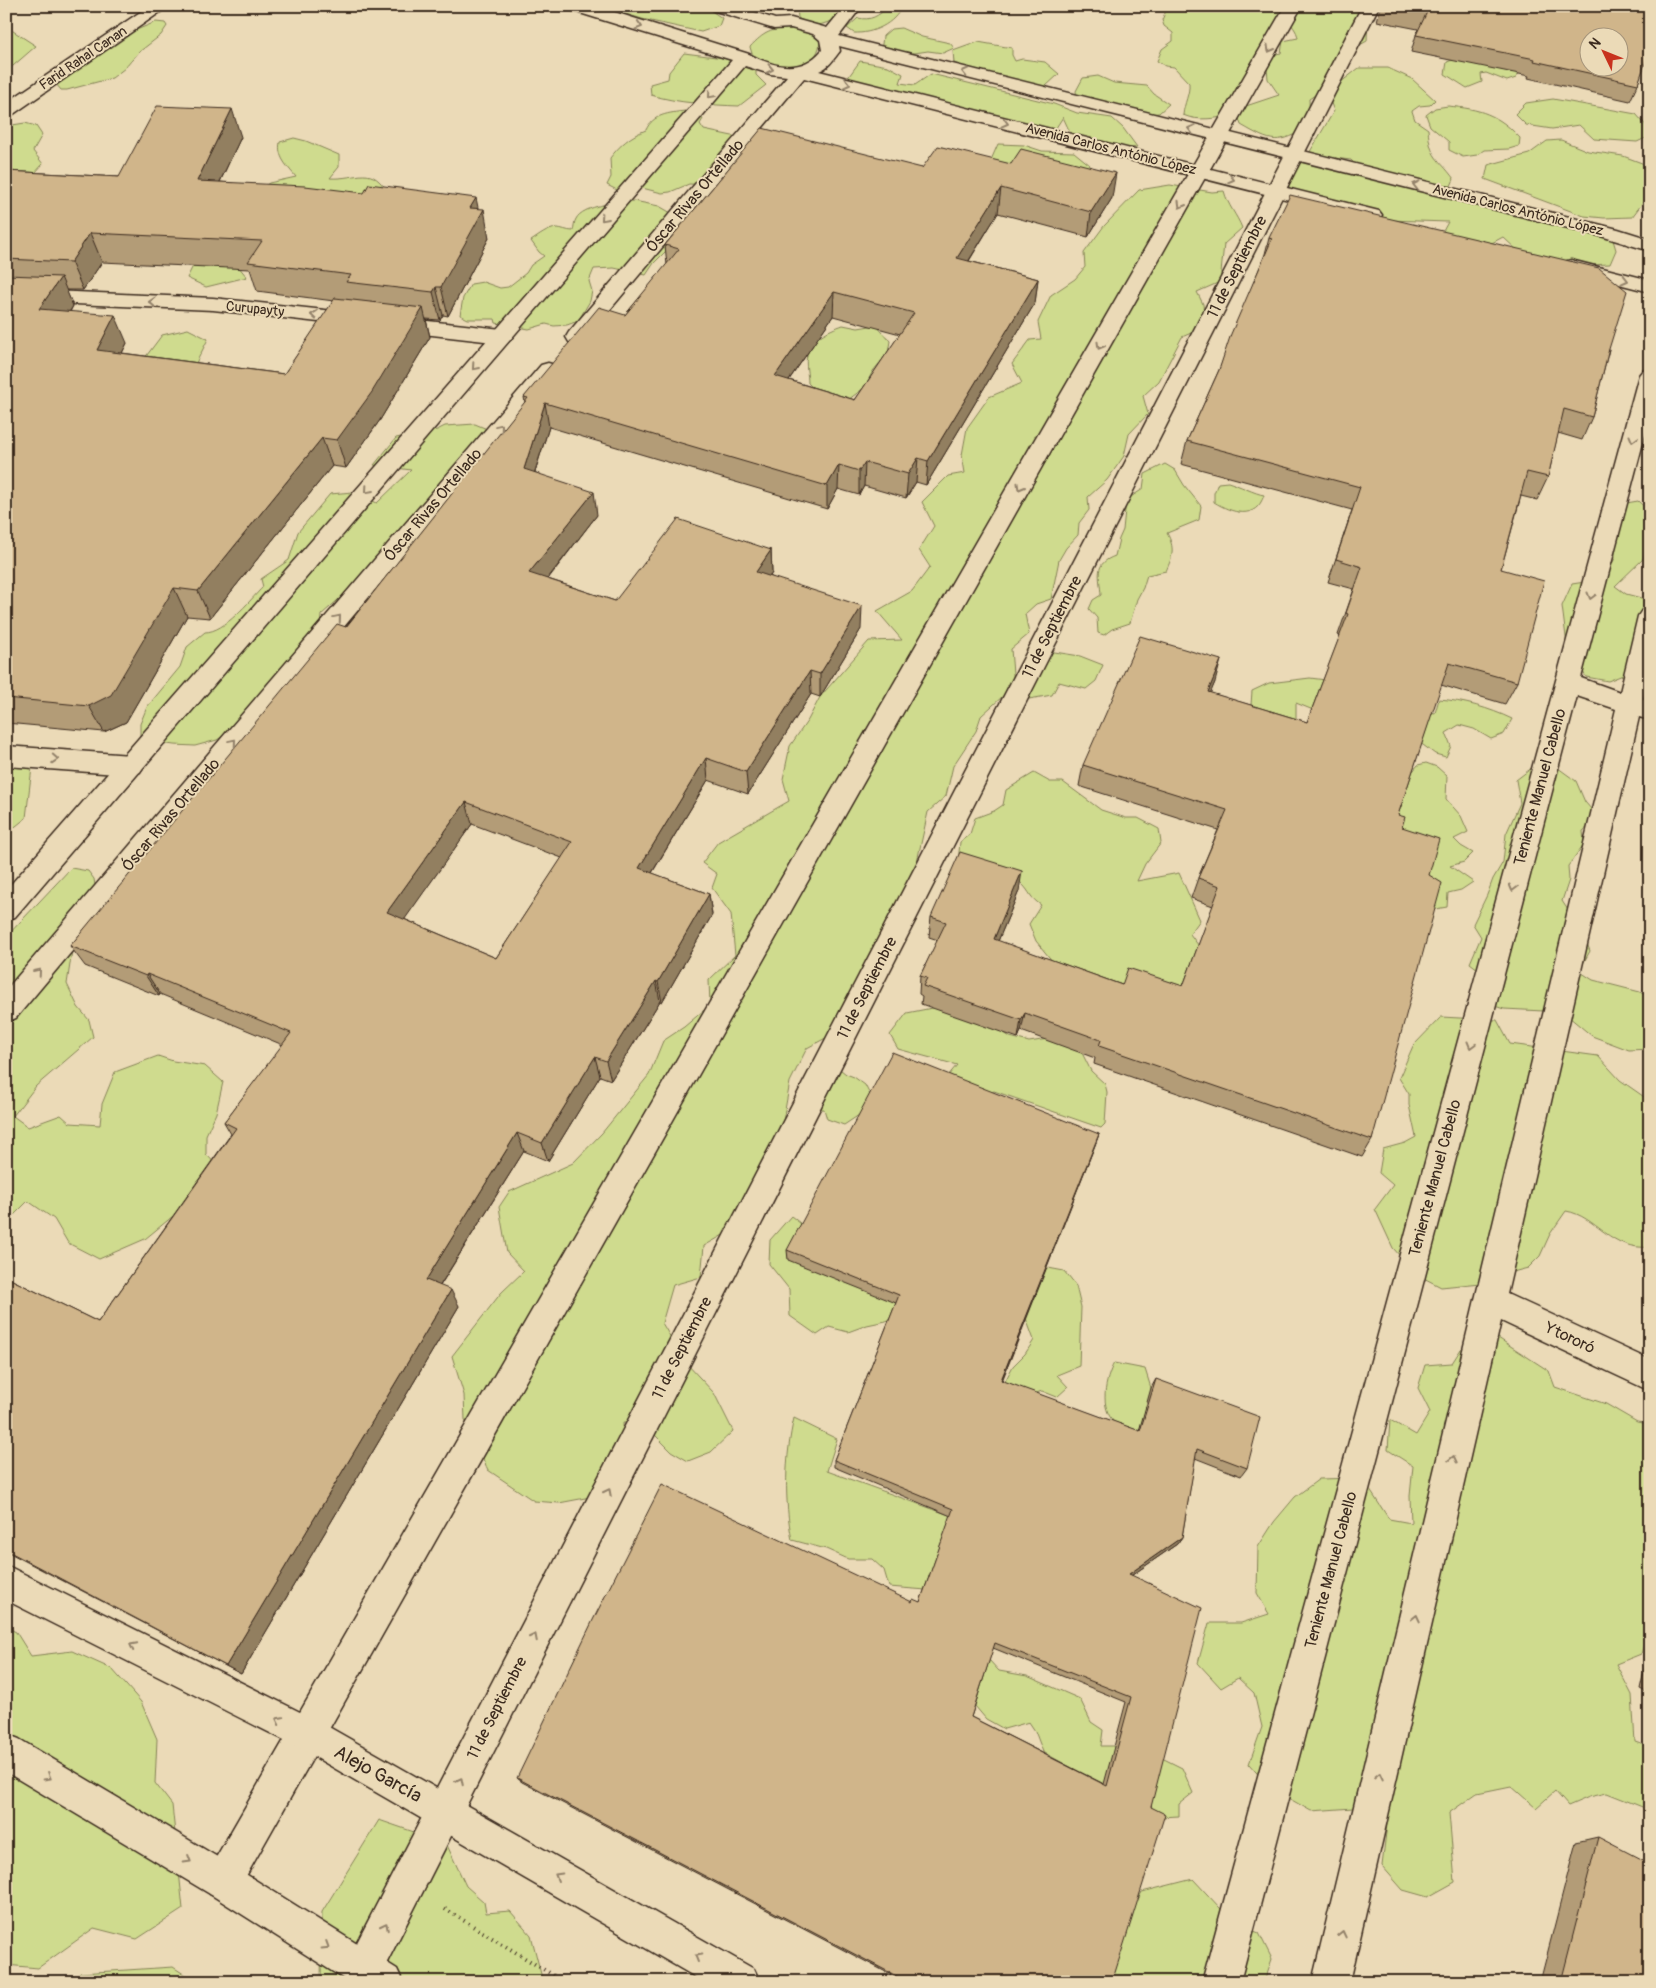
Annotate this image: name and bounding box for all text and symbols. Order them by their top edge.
one-way arrow [635,20,643,30]
street label: Farid Rahal Canan [36,22,130,94]
north arrow [1578,28,1628,78]
text: N [1585,34,1604,53]
one-way arrow [1266,43,1276,52]
one-way arrow [766,63,775,74]
one-way arrow [962,68,970,78]
one-way arrow [843,78,851,88]
one-way arrow [707,90,716,99]
one-way arrow [1001,117,1009,127]
street label: Avenida Carlos António López [1024,119,1198,179]
one-way arrow [1186,124,1195,135]
street label: Óscar Rivas Ortellado [641,134,749,257]
one-way arrow [1226,173,1234,183]
one-way arrow [1412,180,1421,191]
street label: Avenida Carlos António López [1431,180,1605,240]
one-way arrow [1177,200,1187,209]
one-way arrow [601,212,610,221]
street label: 11 de Septiembre [1203,212,1271,322]
one-way arrow [1621,274,1630,285]
one-way arrow [148,296,156,307]
street label: Curupayty [225,297,285,321]
one-way arrow [310,310,318,321]
one-way arrow [1097,341,1107,350]
one-way arrow [472,362,481,371]
one-way arrow [494,423,503,432]
one-way arrow [1628,435,1638,443]
street label: Óscar Rivas Ortellado [379,443,487,566]
one-way arrow [1016,482,1026,491]
one-way arrow [365,485,374,494]
street label: 11 de Septiembre [1018,572,1086,682]
one-way arrow [1586,592,1596,600]
one-way arrow [332,614,341,623]
street label: Teniente Manuel Cabello [1509,706,1571,868]
one-way arrow [228,738,237,747]
street label: Óscar Rivas Ortellado [117,753,225,876]
one-way arrow [51,754,59,765]
one-way arrow [1508,884,1518,892]
street label: 11 de Septiembre [833,933,901,1043]
one-way arrow [32,969,41,978]
one-way arrow [1466,1041,1477,1050]
street label: Teniente Manuel Cabello [1404,1097,1466,1259]
street label: 11 de Septiembre [648,1293,716,1403]
street label: Ytororó [1541,1317,1599,1358]
one-way arrow [1447,1455,1458,1464]
one-way arrow [602,1488,612,1497]
street label: Teniente Manuel Cabello [1300,1489,1362,1651]
one-way arrow [1410,1613,1421,1622]
one-way arrow [528,1633,538,1642]
one-way arrow [130,1642,139,1652]
street label: 11 de Septiembre [463,1653,531,1763]
one-way arrow [275,1716,284,1726]
street label: Alejo García [330,1740,426,1808]
one-way arrow [43,1770,52,1780]
one-way arrow [1373,1772,1384,1780]
one-way arrow [454,1778,464,1787]
one-way arrow [182,1853,191,1863]
one-way arrow [554,1873,563,1883]
one-way arrow [379,1922,389,1931]
one-way arrow [1336,1930,1347,1939]
one-way arrow [320,1939,329,1949]
one-way arrow [695,1954,704,1964]

